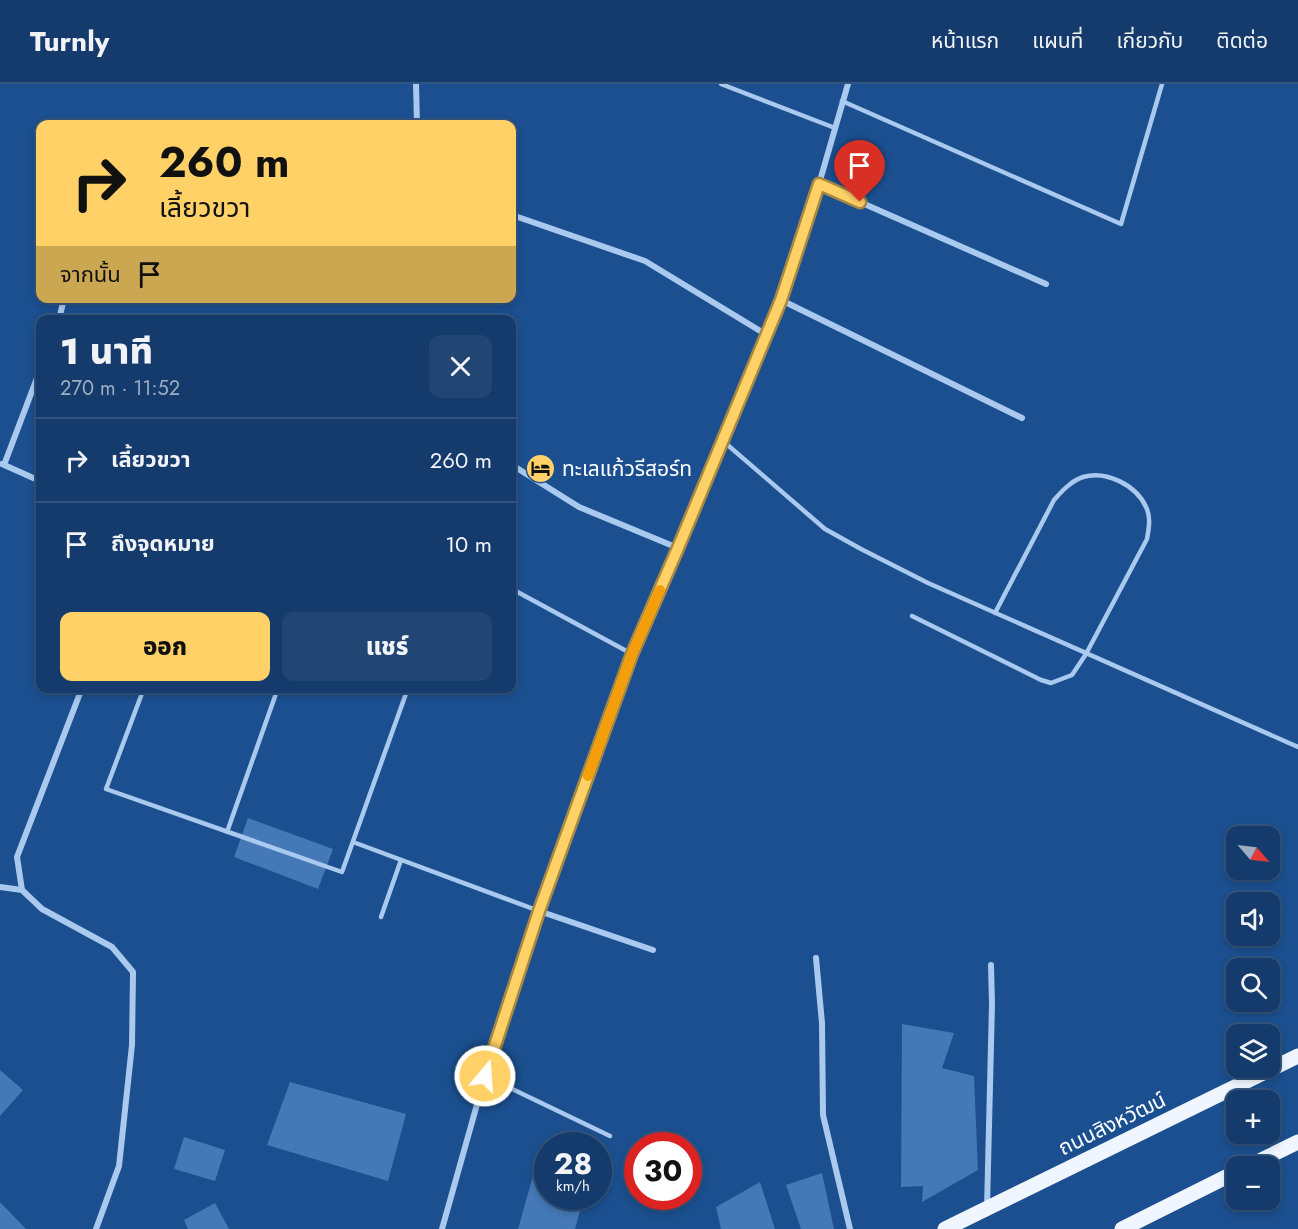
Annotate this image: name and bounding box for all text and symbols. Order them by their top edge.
text: Turnly [30,21,109,62]
text: หน้าแรก [931,26,999,56]
text: แผนที่ [1032,26,1083,56]
text: เกี่ยวกับ [1116,26,1183,56]
text: ติดต่อ [1216,26,1268,56]
text: 260 m [159,132,290,193]
pin [834,140,885,202]
icon: right [60,144,138,222]
icon: arrive [843,149,876,182]
text: เลี้ยวขวา [159,188,250,227]
text: จากนั้น [60,258,121,290]
icon: arrive [133,258,166,291]
text: 1 นาที [60,325,153,377]
button: close [429,335,492,398]
text: 270 m · 11:52 [60,374,180,403]
text: เลี้ยวขวา [111,443,191,475]
icon: right [60,444,93,477]
text: 260 m [430,444,492,476]
hotel icon: ทะเลแก้วรีสอร์ท [525,453,557,485]
place label: ทะเลแก้วรีสอร์ท [562,454,692,484]
text: ถึงจุดหมาย [111,527,215,559]
icon: arrive [60,528,93,561]
text: 10 m [445,528,492,560]
button: ออก [60,612,270,681]
button: แชร์ [282,612,492,681]
north arrow [1226,826,1280,880]
map controls [1226,826,1280,1210]
button: sound [1226,892,1280,946]
button: search [1226,958,1280,1012]
button: layers [1226,1024,1280,1078]
position arrow [453,1044,517,1108]
street label: ถนนสิงหวัฒน์ [1053,1085,1171,1163]
button: + [1226,1090,1280,1144]
speed limit sign: 30 [624,1132,702,1210]
text: 28 [554,1142,592,1185]
button: − [1226,1156,1280,1210]
text: km/h [556,1175,590,1197]

